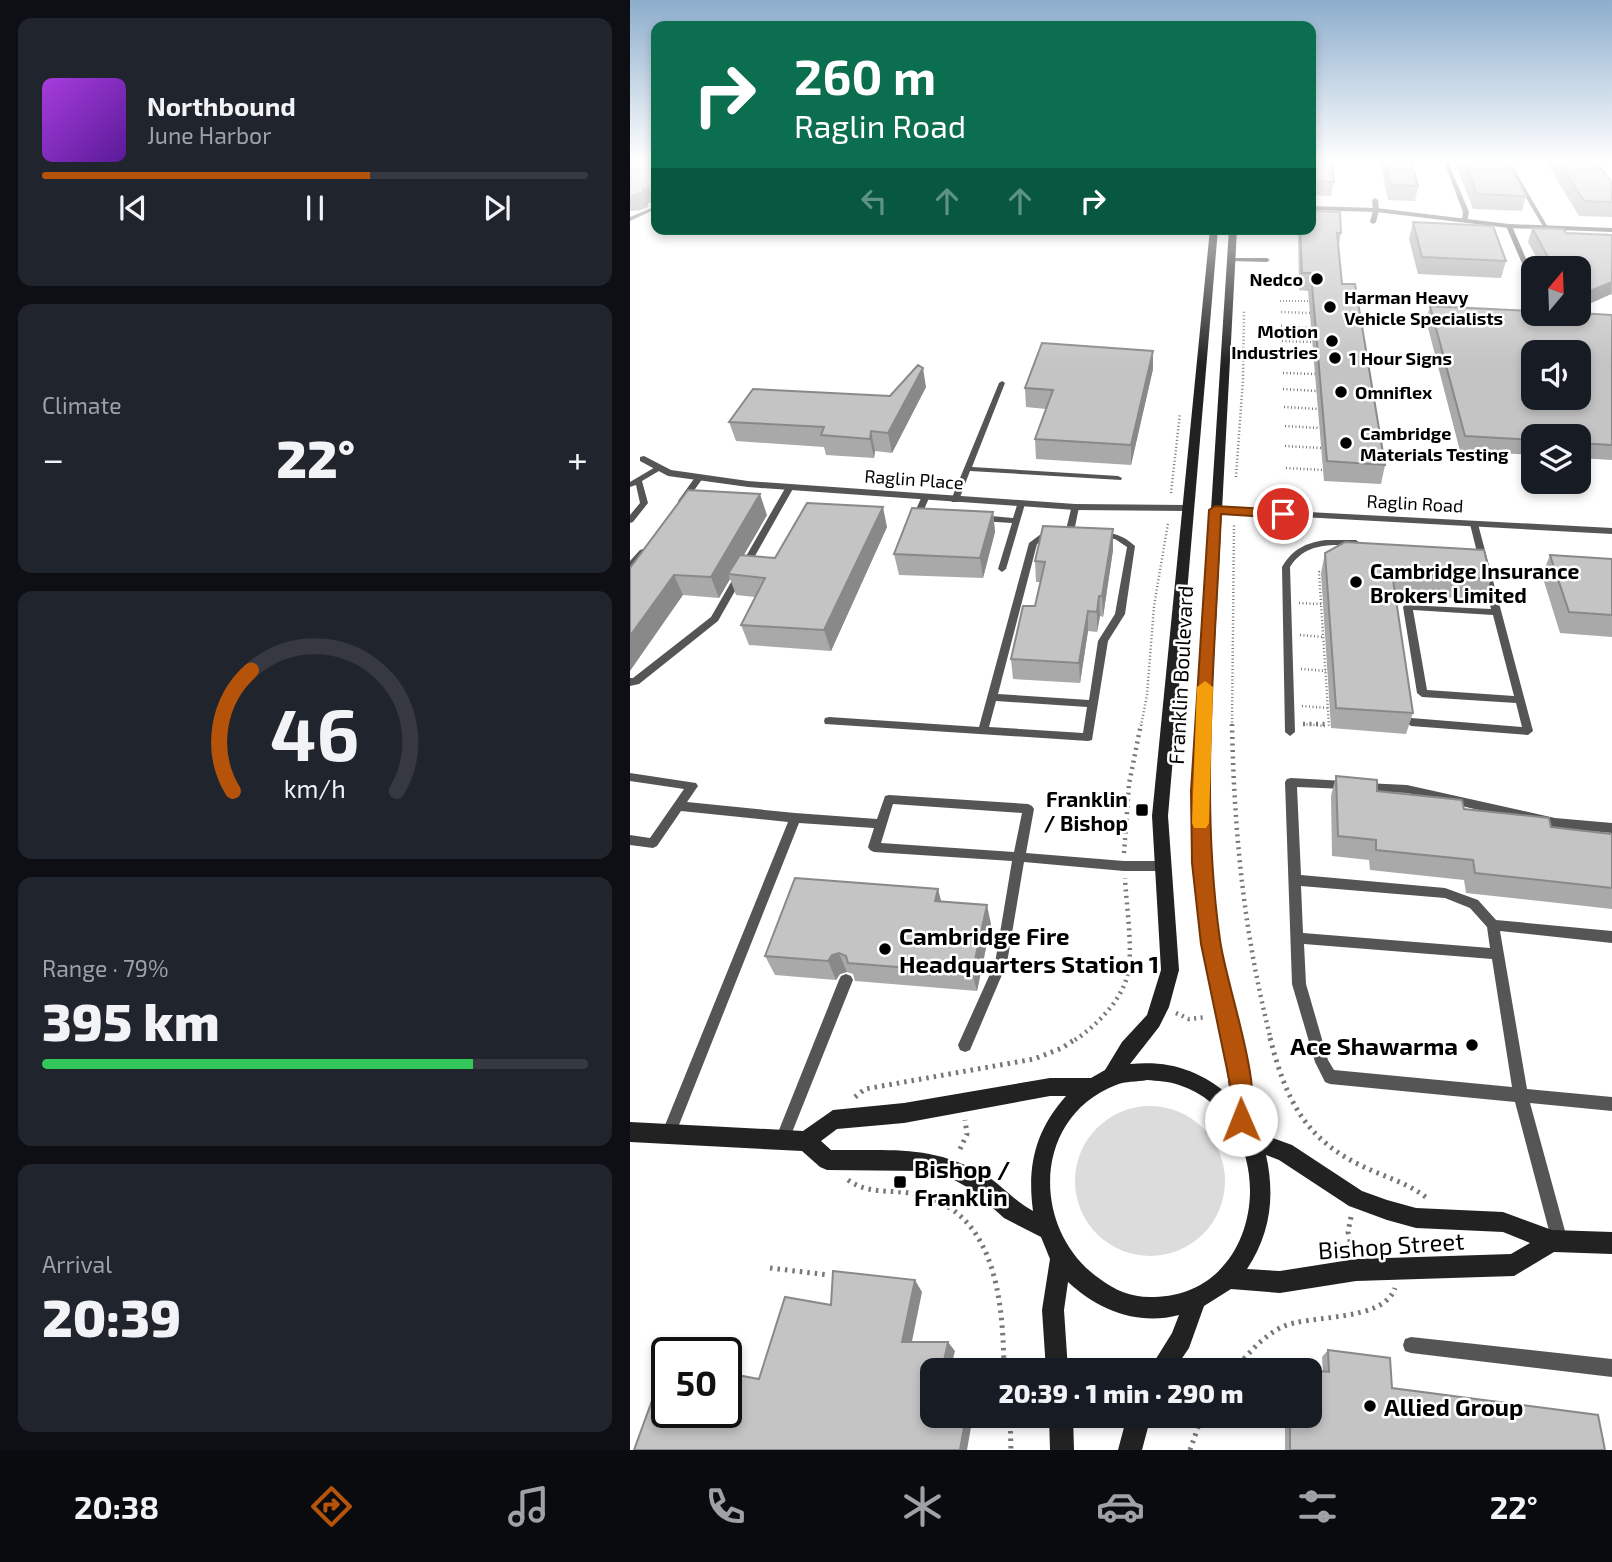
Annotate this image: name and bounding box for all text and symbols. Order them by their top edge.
text: 260 m [794,46,936,105]
icon: right [679,49,770,140]
text: Northbound [147,90,296,121]
text: Raglin Road [794,106,966,144]
text: June Harbor [147,121,271,149]
icon: left [855,182,893,220]
icon: ahead [928,182,966,220]
icon: ahead [1001,182,1039,220]
icon: right [1074,182,1112,220]
icon: previous [114,189,152,227]
icon: pause [296,189,334,227]
icon: next [478,189,516,227]
north arrow [1521,256,1591,326]
map controls [1521,256,1591,494]
place label: Nedco [1249,268,1303,290]
marker: Nedco [1309,271,1325,287]
place label: Harman Heavy Vehicle Specialists [1344,286,1503,329]
marker: Harman Heavy Vehicle Specialists [1322,299,1338,315]
place label: Motion Industries [1231,320,1318,363]
marker: Motion Industries [1324,333,1340,349]
button: sound [1521,340,1591,410]
place label: 1 Hour Signs [1349,347,1452,369]
marker: 1 Hour Signs [1327,350,1343,366]
place label: Omniflex [1355,381,1433,403]
marker: Omniflex [1333,384,1349,400]
text: Climate [42,391,122,419]
place label: Cambridge Materials Testing [1360,422,1509,465]
button: layers [1521,424,1591,494]
text: 22° [276,426,355,488]
text: − [42,435,64,481]
text: + [567,435,588,481]
marker: Cambridge Materials Testing [1338,435,1354,451]
street label: Raglin Place [864,465,964,493]
pin [1253,484,1313,544]
street label: Raglin Road [1366,489,1464,517]
icon: arrive [1264,495,1302,533]
place label: Cambridge Insurance Brokers Limited [1370,558,1579,607]
marker: Cambridge Insurance Brokers Limited [1348,574,1364,590]
street label: Franklin Boulevard [1163,585,1197,765]
text: 46 [270,688,360,776]
text: km/h [284,773,346,803]
place label: Franklin / Bishop [1044,786,1128,835]
marker: Franklin / Bishop [1134,802,1150,818]
place label: Cambridge Fire Headquarters Station 1 [899,921,1159,978]
marker: Cambridge Fire Headquarters Station 1 [877,941,893,957]
text: Range · 79% [42,954,168,982]
text: 395 km [42,989,220,1051]
place label: Ace Shawarma [1290,1031,1458,1060]
marker: Ace Shawarma [1464,1037,1480,1053]
position arrow [1204,1083,1278,1157]
place label: Bishop / Franklin [914,1154,1010,1211]
marker: Bishop / Franklin [892,1174,908,1190]
street label: Bishop Street [1317,1225,1465,1265]
text: Arrival [42,1250,112,1278]
text: 20:39 [42,1285,181,1347]
speed limit sign: 50 [651,1337,742,1428]
text: 20:39 · 1 min · 290 m [998,1377,1244,1408]
place label: Allied Group [1384,1392,1523,1421]
marker: Allied Group [1362,1398,1378,1414]
icon: directions [307,1482,356,1531]
icon: music [504,1482,553,1531]
icon: phone [701,1482,750,1531]
icon: climate [898,1482,947,1531]
icon: car [1096,1482,1145,1531]
icon: filters [1293,1482,1342,1531]
text: 20:38 [74,1487,159,1525]
text: 22° [1490,1487,1538,1525]

